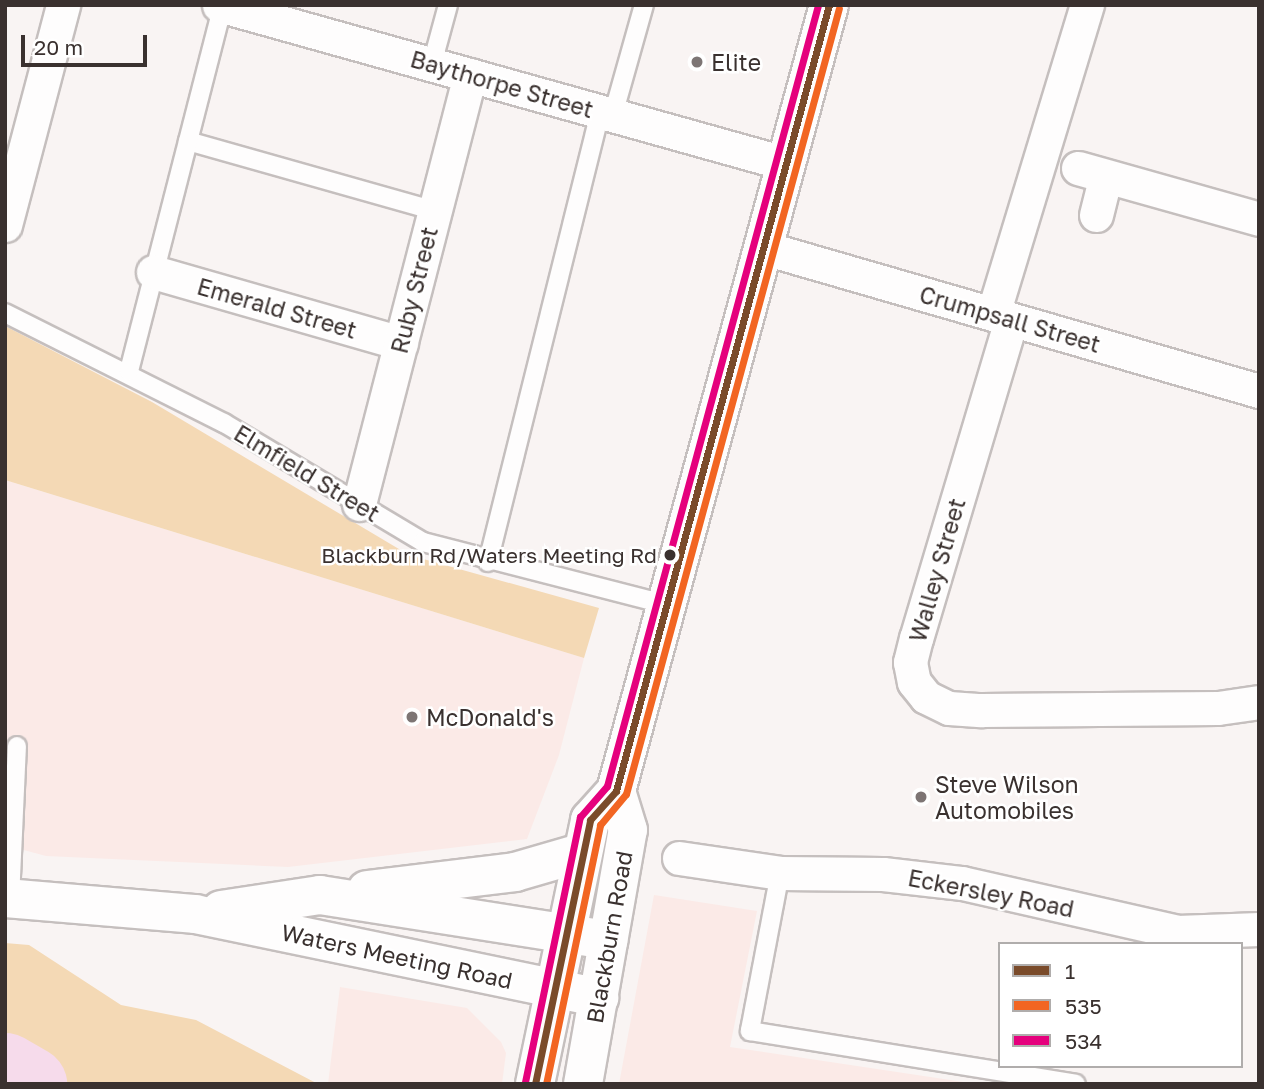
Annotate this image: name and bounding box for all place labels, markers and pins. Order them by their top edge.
place label: Elite [711,48,761,76]
marker: Elite [689,54,705,70]
place label: Blackburn Rd/Waters Meeting Rd [321,542,657,568]
marker: Blackburn Rd/Waters Meeting Rd [663,548,677,562]
place label: McDonald's [426,703,554,731]
marker: McDonald's [404,709,420,725]
place label: Steve Wilson Automobiles [935,770,1079,824]
marker: Steve Wilson Automobiles [913,789,929,805]

